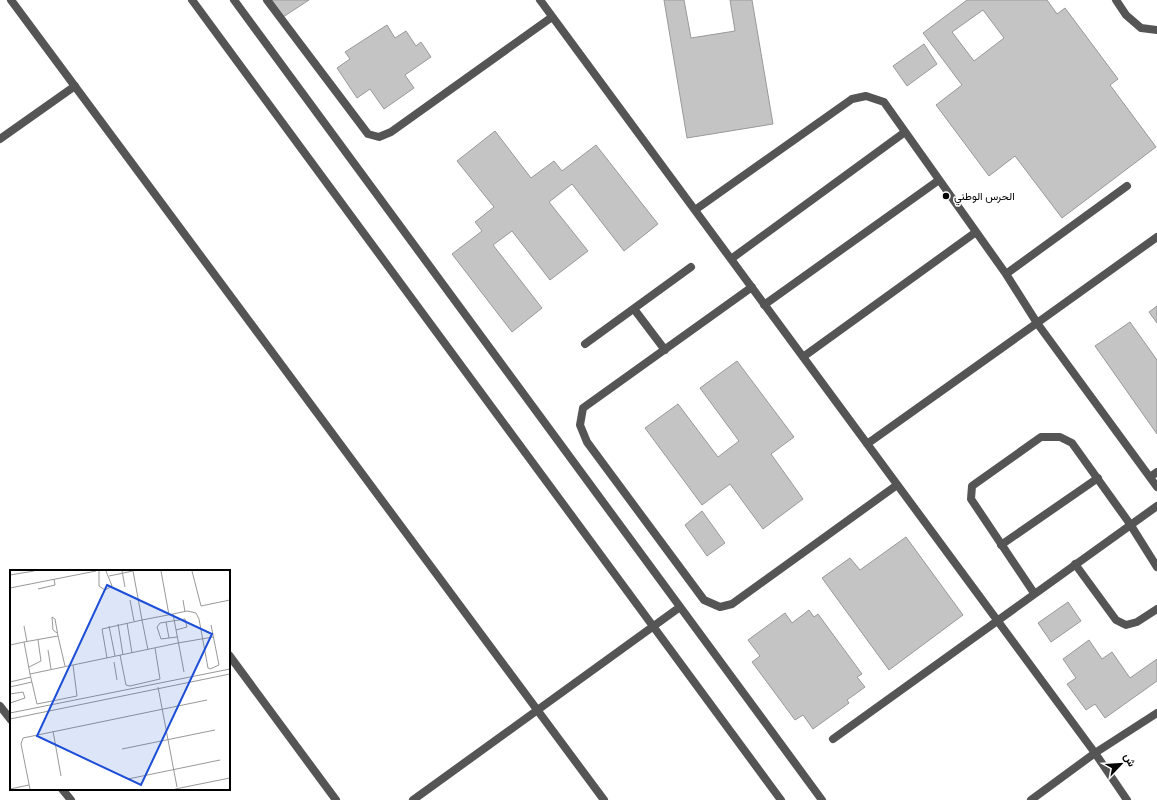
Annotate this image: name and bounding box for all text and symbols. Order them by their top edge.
place label: الحرس الوطني [954,190,1015,206]
marker: الحرس الوطني [941,191,951,201]
inset map [10,570,230,790]
north arrow [1101,744,1141,784]
text: ش [1120,751,1138,769]

